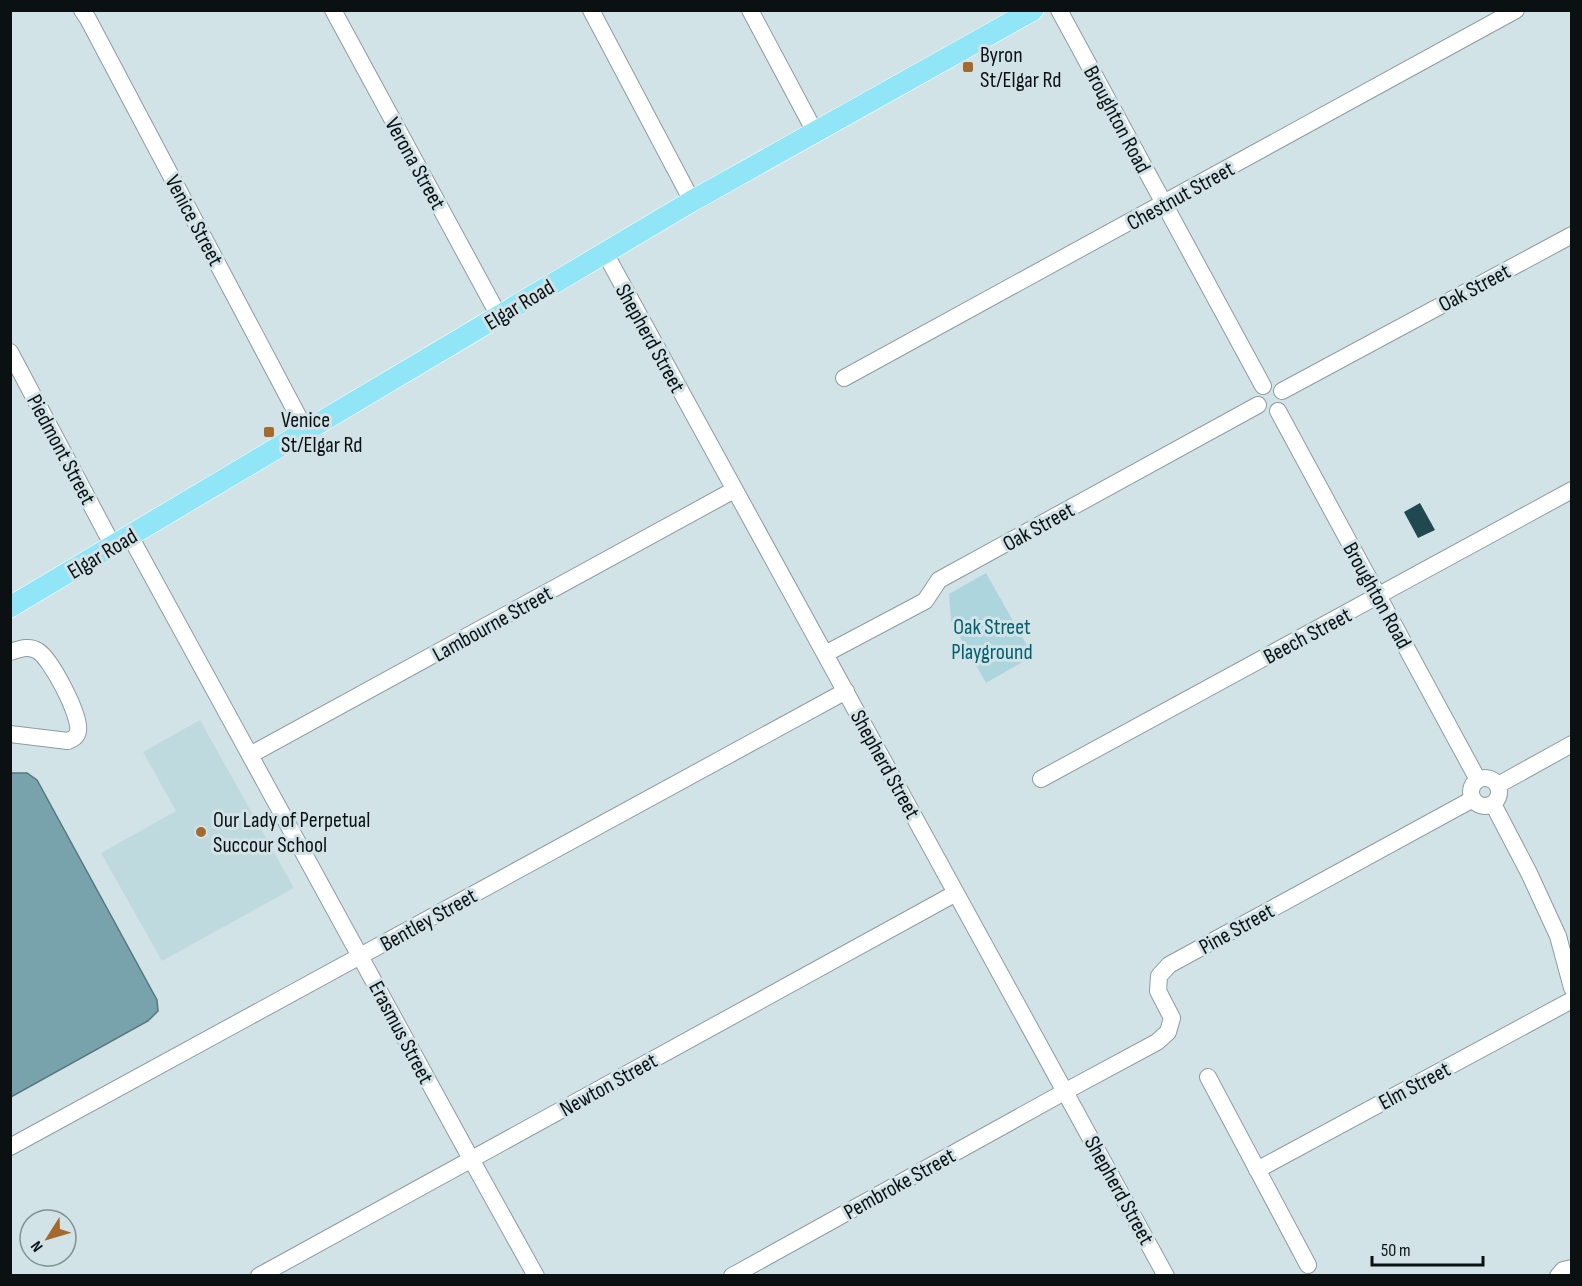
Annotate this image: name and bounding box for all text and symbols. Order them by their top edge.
place label: Byron St/Elgar Rd [980,42,1062,94]
marker: Byron St/Elgar Rd [961,60,975,74]
street label: Broughton Road [1077,61,1156,178]
street label: Verona Street [378,113,451,215]
street label: Chestnut Street [1122,156,1239,237]
street label: Venice Street [159,171,229,271]
street label: Oak Street [1434,258,1515,318]
street label: Elgar Road [480,274,560,337]
street label: Shepherd Street [609,280,691,398]
street label: Piedmont Street [20,390,101,510]
place label: Venice St/Elgar Rd [281,407,363,459]
marker: Venice St/Elgar Rd [262,425,276,439]
street label: Oak Street [998,497,1079,558]
street label: Elgar Road [63,523,143,586]
street label: Broughton Road [1336,538,1417,654]
street label: Lambourne Street [428,580,558,668]
street label: Beech Street [1259,602,1357,671]
park label: Oak Street Playground [951,614,1033,666]
street label: Shepherd Street [844,706,926,824]
place label: Our Lady of Perpetual Succour School [213,807,370,859]
marker: Our Lady of Perpetual Succour School [194,825,208,839]
street label: Bentley Street [376,883,482,958]
street label: Pine Street [1195,898,1279,961]
street label: Erasmus Street [362,977,439,1089]
street label: Newton Street [555,1047,662,1123]
street label: Elm Street [1374,1056,1455,1116]
street label: Shepherd Street [1078,1132,1160,1250]
street label: Pembroke Street [839,1142,960,1226]
north arrow [18,1208,78,1268]
scale bar [1372,1229,1483,1267]
text: N [27,1237,47,1255]
text: 50 m [1381,1240,1411,1261]

